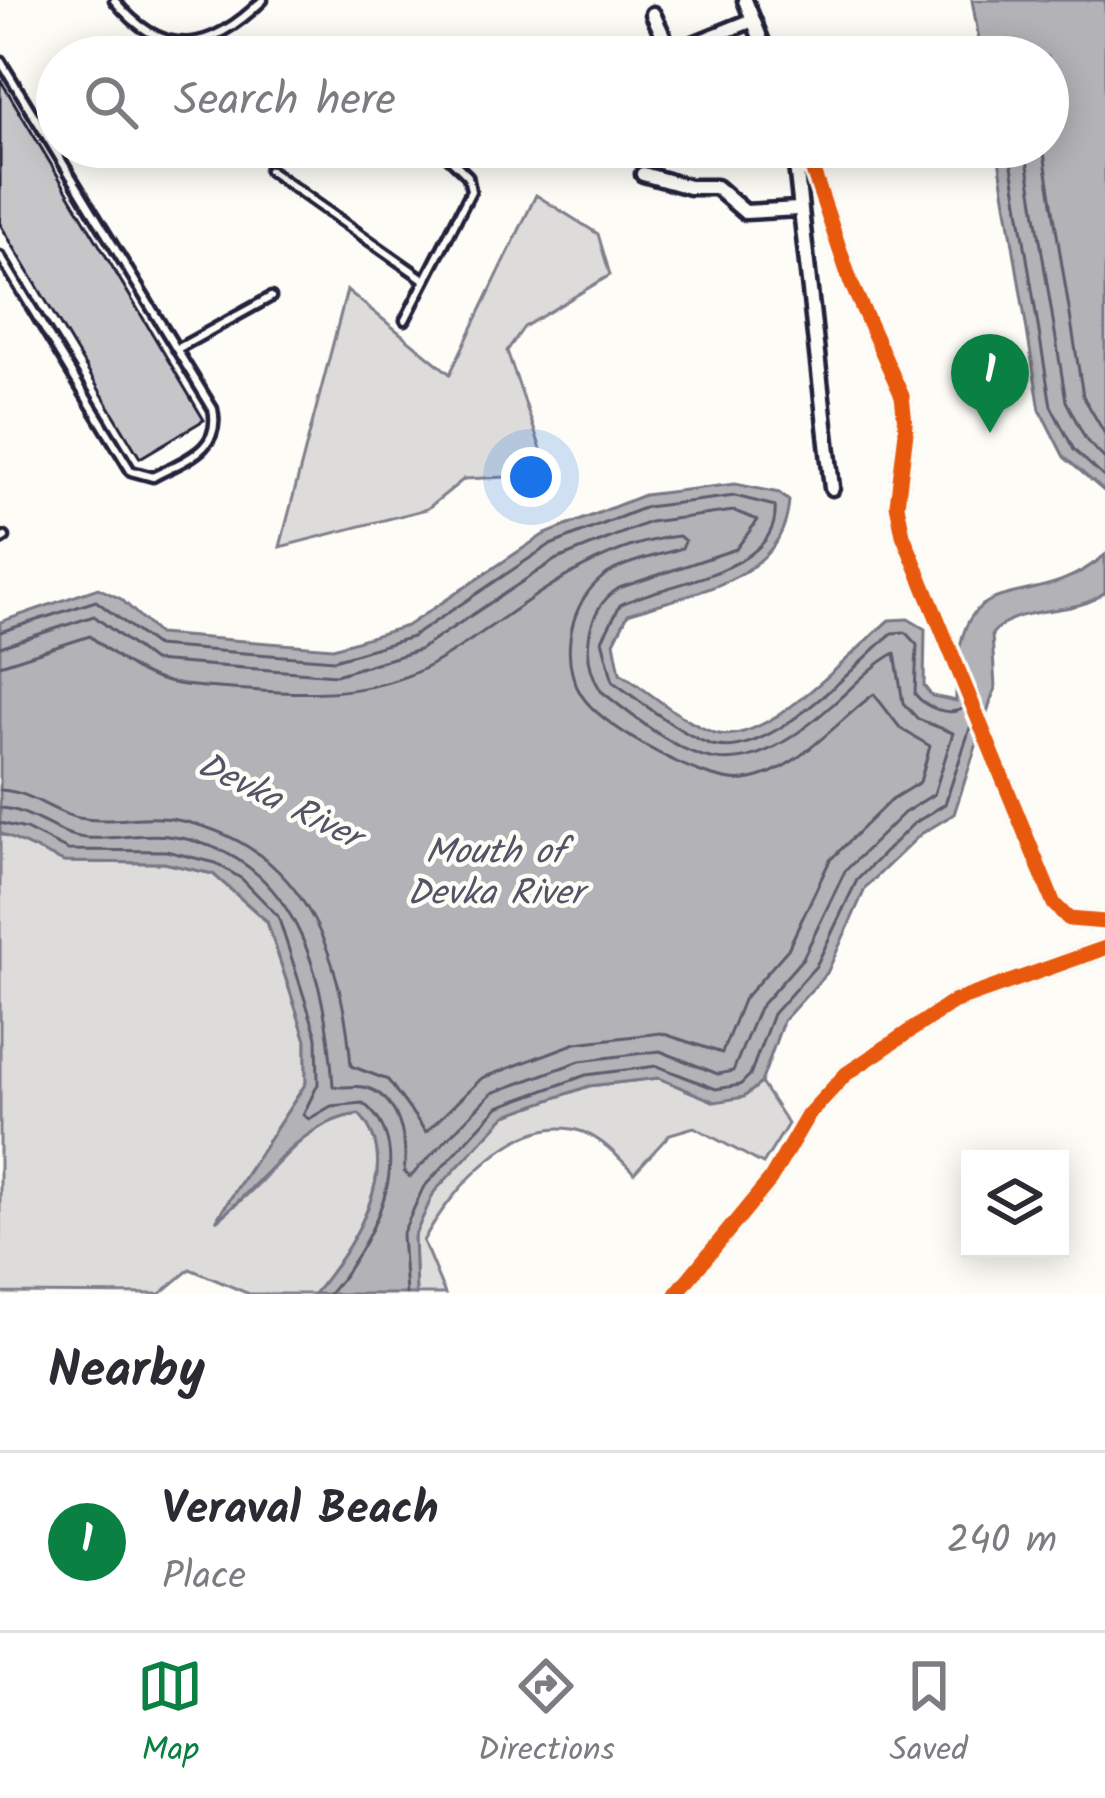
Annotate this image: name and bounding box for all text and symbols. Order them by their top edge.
search box [36,36,1069,168]
text: Search here [174,66,396,138]
icon: search [78,69,144,135]
pin: 1 [951,334,1029,433]
your location [501,447,561,507]
water label: Devka River [187,738,376,869]
water label: Mouth of Devka River [407,825,590,923]
map controls [961,1150,1069,1258]
button: layers [961,1150,1069,1258]
text: Nearby [48,1332,205,1413]
text: Veraval Beach [162,1475,439,1547]
text: 1 [81,1511,93,1573]
text: 240 m [947,1511,1057,1573]
text: Place [162,1547,246,1609]
tab: Map [137,1653,203,1778]
tab: Directions [478,1653,615,1778]
tab: Saved [889,1653,968,1778]

